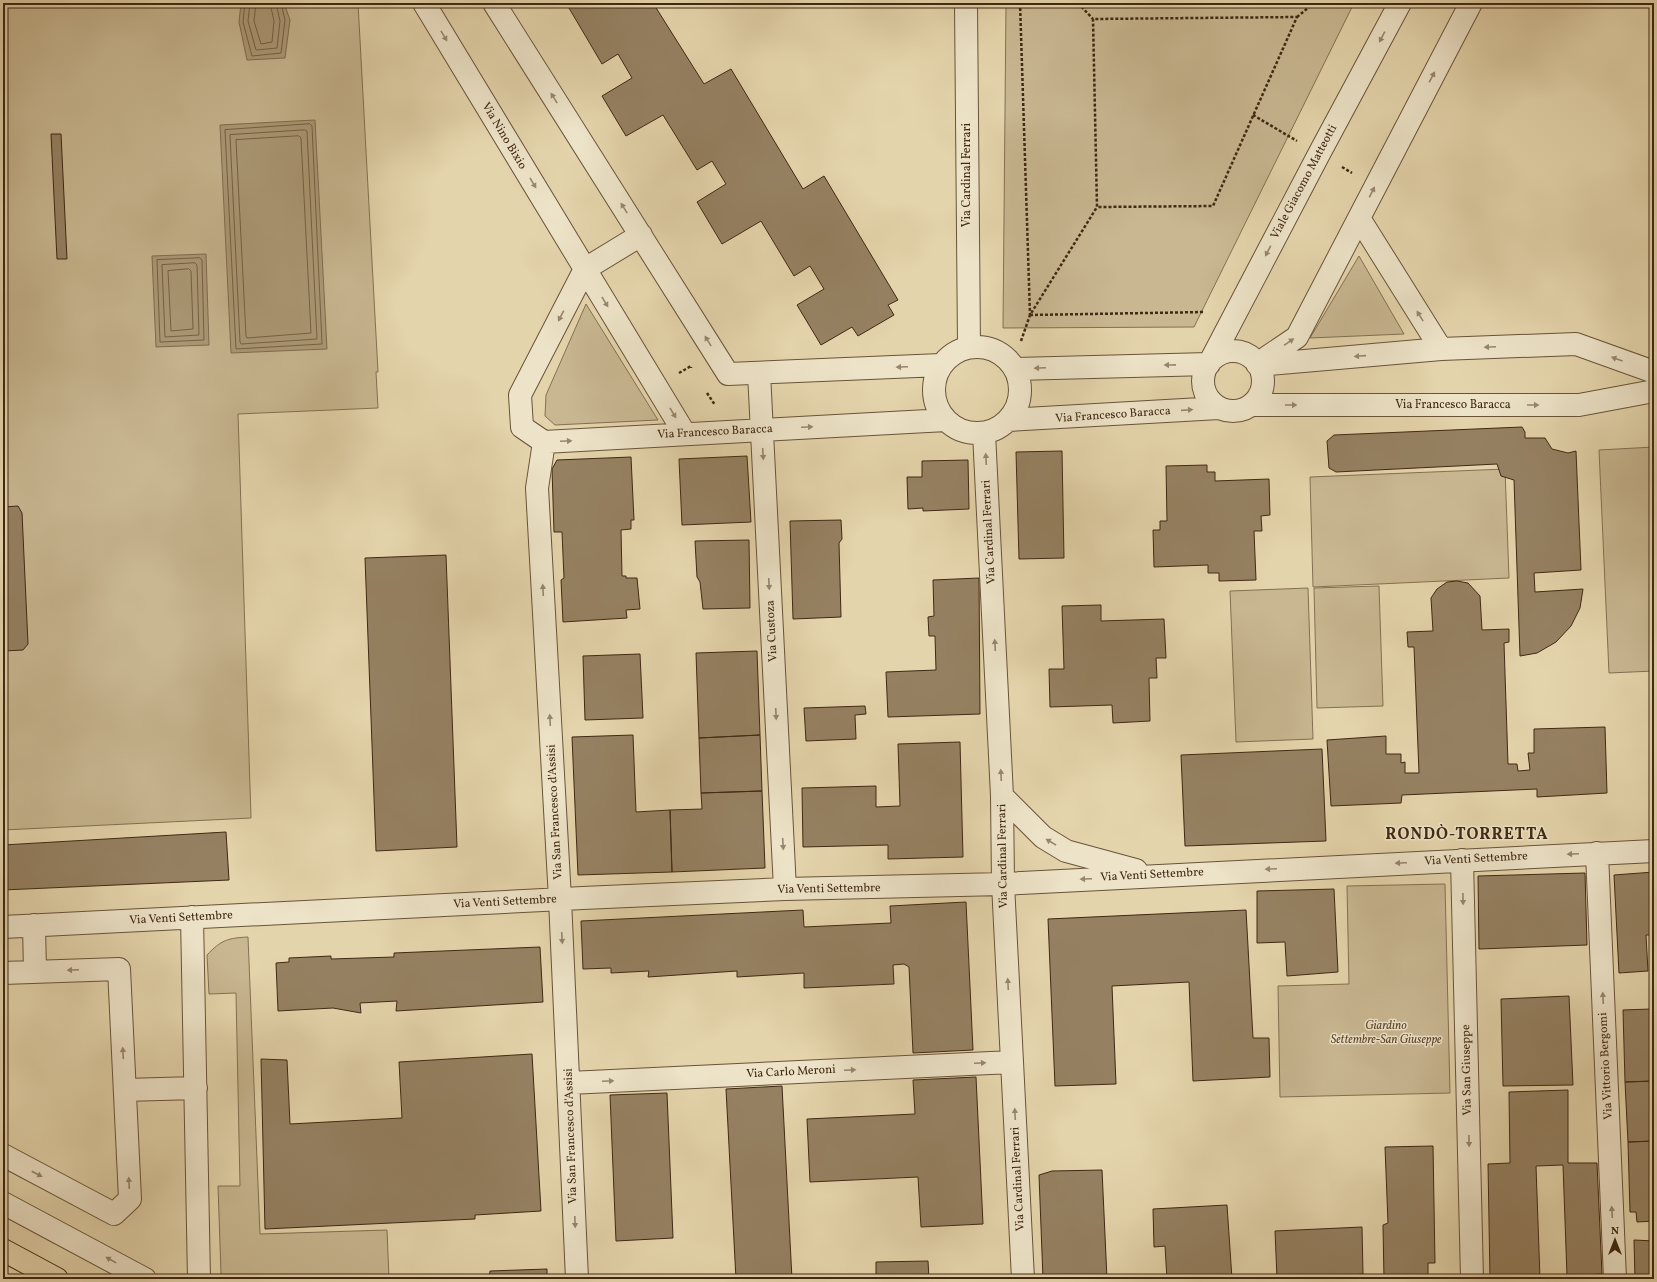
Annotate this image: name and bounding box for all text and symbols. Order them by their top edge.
one-way arrow [440,30,447,42]
one-way arrow [1378,31,1385,43]
one-way arrow [1429,71,1435,83]
one-way arrow [550,93,558,103]
street label: Via Nino Bixio [478,100,530,172]
street label: Via Cardinal Ferrari [959,122,975,227]
street label: Viale Giacomo Matteotti [1267,122,1341,242]
one-way arrow [530,177,537,189]
one-way arrow [1369,186,1375,198]
one-way arrow [620,202,627,214]
one-way arrow [1265,245,1271,257]
one-way arrow [602,296,609,308]
one-way arrow [557,310,564,321]
one-way arrow [1416,311,1424,321]
one-way arrow [704,336,711,347]
one-way arrow [1284,338,1295,346]
one-way arrow [1484,344,1496,351]
one-way arrow [1354,352,1366,359]
one-way arrow [1611,355,1623,361]
one-way arrow [1163,362,1176,368]
one-way arrow [895,364,908,370]
one-way arrow [1033,365,1046,371]
street label: Via Francesco Baracca [1395,397,1511,413]
one-way arrow [1285,402,1298,408]
one-way arrow [1527,402,1540,408]
street label: Via Francesco Baracca [1055,403,1171,427]
one-way arrow [1181,406,1193,413]
one-way arrow [669,407,676,419]
street label: Via Francesco Baracca [657,421,773,443]
one-way arrow [801,424,813,431]
one-way arrow [560,437,572,444]
one-way arrow [759,448,766,460]
one-way arrow [982,453,989,465]
street label: Via Cardinal Ferrari [978,479,1000,585]
one-way arrow [766,578,773,590]
one-way arrow [539,584,546,596]
street label: Via Custoza [762,600,782,662]
one-way arrow [992,638,998,651]
one-way arrow [773,708,779,721]
one-way arrow [547,713,553,726]
street label: Via San Francesco d'Assisi [543,743,567,880]
one-way arrow [998,769,1005,781]
street label: Via Cardinal Ferrari [994,803,1012,908]
district label: RONDÒ-TORRETTA [1385,824,1549,846]
one-way arrow [779,838,786,850]
one-way arrow [1045,838,1057,845]
street label: Via Venti Settembre [1424,848,1528,870]
one-way arrow [1566,851,1579,857]
one-way arrow [1394,860,1407,866]
street label: Via Venti Settembre [1100,864,1204,886]
one-way arrow [1265,866,1277,873]
one-way arrow [1080,875,1092,882]
street label: Via Venti Settembre [777,880,881,898]
street label: Via Venti Settembre [453,891,557,913]
one-way arrow [1460,893,1466,906]
street label: Via Venti Settembre [129,907,233,929]
one-way arrow [559,932,565,945]
one-way arrow [66,967,79,973]
one-way arrow [1005,977,1011,990]
one-way arrow [1600,991,1606,1004]
street label: Via Vittorio Bergomi [1595,1012,1617,1120]
park label: Giardino Settembre-San Giuseppe [1331,1018,1442,1048]
street label: Via San Giuseppe [1458,1024,1476,1116]
one-way arrow [120,1046,126,1059]
one-way arrow [974,1060,986,1067]
street label: Via Carlo Meroni [746,1062,837,1082]
one-way arrow [844,1066,856,1073]
street label: Via San Francesco d'Assisi [561,1068,581,1204]
one-way arrow [602,1078,615,1084]
one-way arrow [1011,1108,1018,1120]
street label: Via Cardinal Ferrari [1007,1126,1029,1232]
one-way arrow [1466,1135,1472,1148]
one-way arrow [32,1170,43,1177]
one-way arrow [126,1177,133,1189]
one-way arrow [1609,1206,1616,1218]
one-way arrow [572,1216,578,1229]
north arrow [1595,1220,1635,1260]
text: N [1611,1224,1619,1239]
one-way arrow [105,1257,117,1264]

